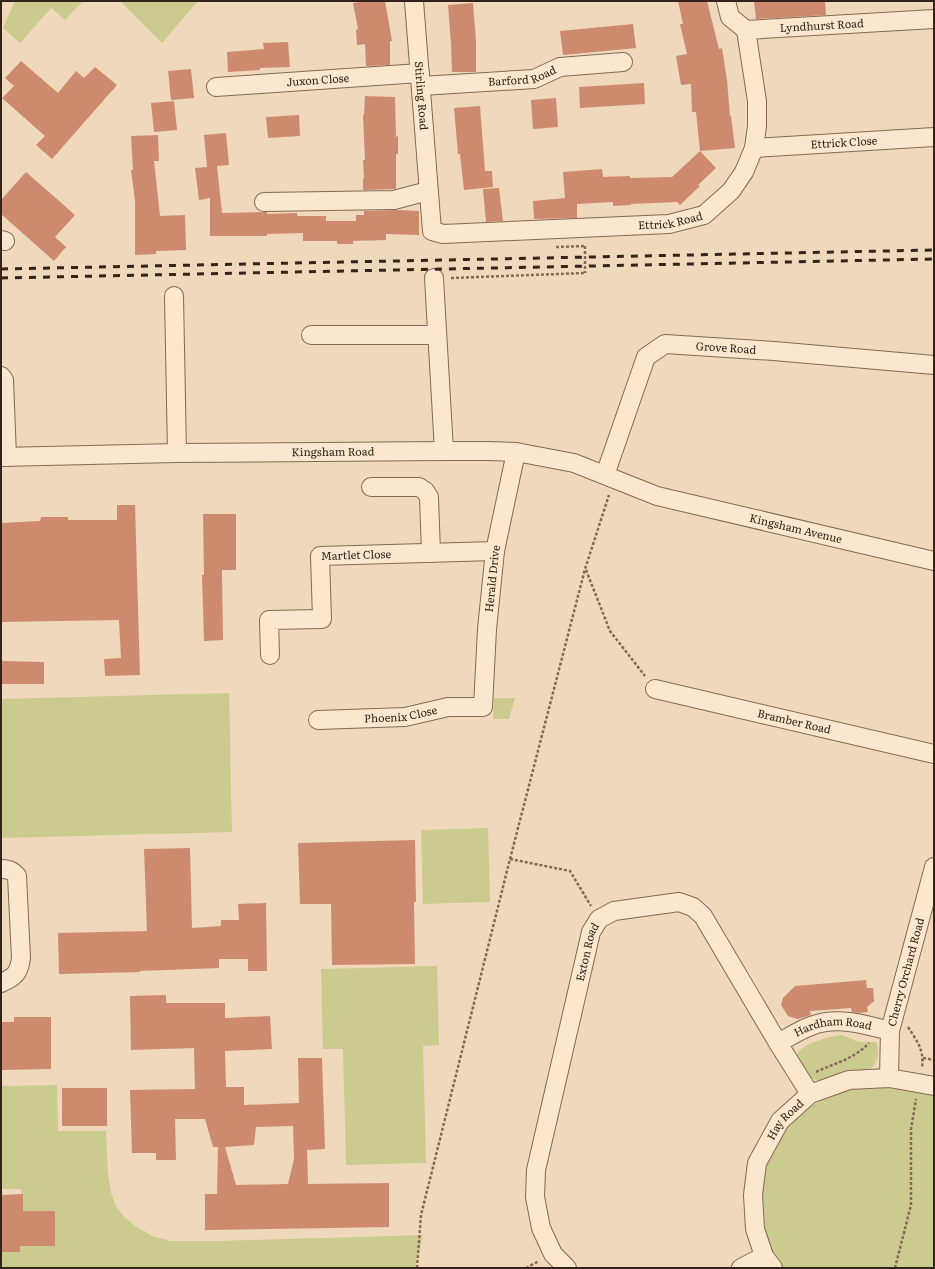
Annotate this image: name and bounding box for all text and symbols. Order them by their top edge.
street label: Lyndhurst Road [779,14,864,35]
street label: Stirling Road [412,60,433,131]
street label: Barford Road [488,61,559,89]
street label: Juxon Close [286,69,350,89]
street label: Ettrick Close [810,131,878,152]
street label: Ettrick Road [638,207,704,232]
street label: Grove Road [695,337,757,357]
street label: Kingsham Road [291,443,375,459]
street label: Kingsham Avenue [748,509,844,546]
street label: Herald Drive [480,543,503,613]
street label: Martlet Close [321,545,392,563]
street label: Phoenix Close [364,701,439,725]
street label: Bramber Road [756,704,833,737]
street label: Cherry Orchard Road [883,915,927,1028]
street label: Exton Road [571,919,602,983]
street label: Hardham Road [791,1012,874,1040]
street label: Hay Road [762,1095,807,1142]

